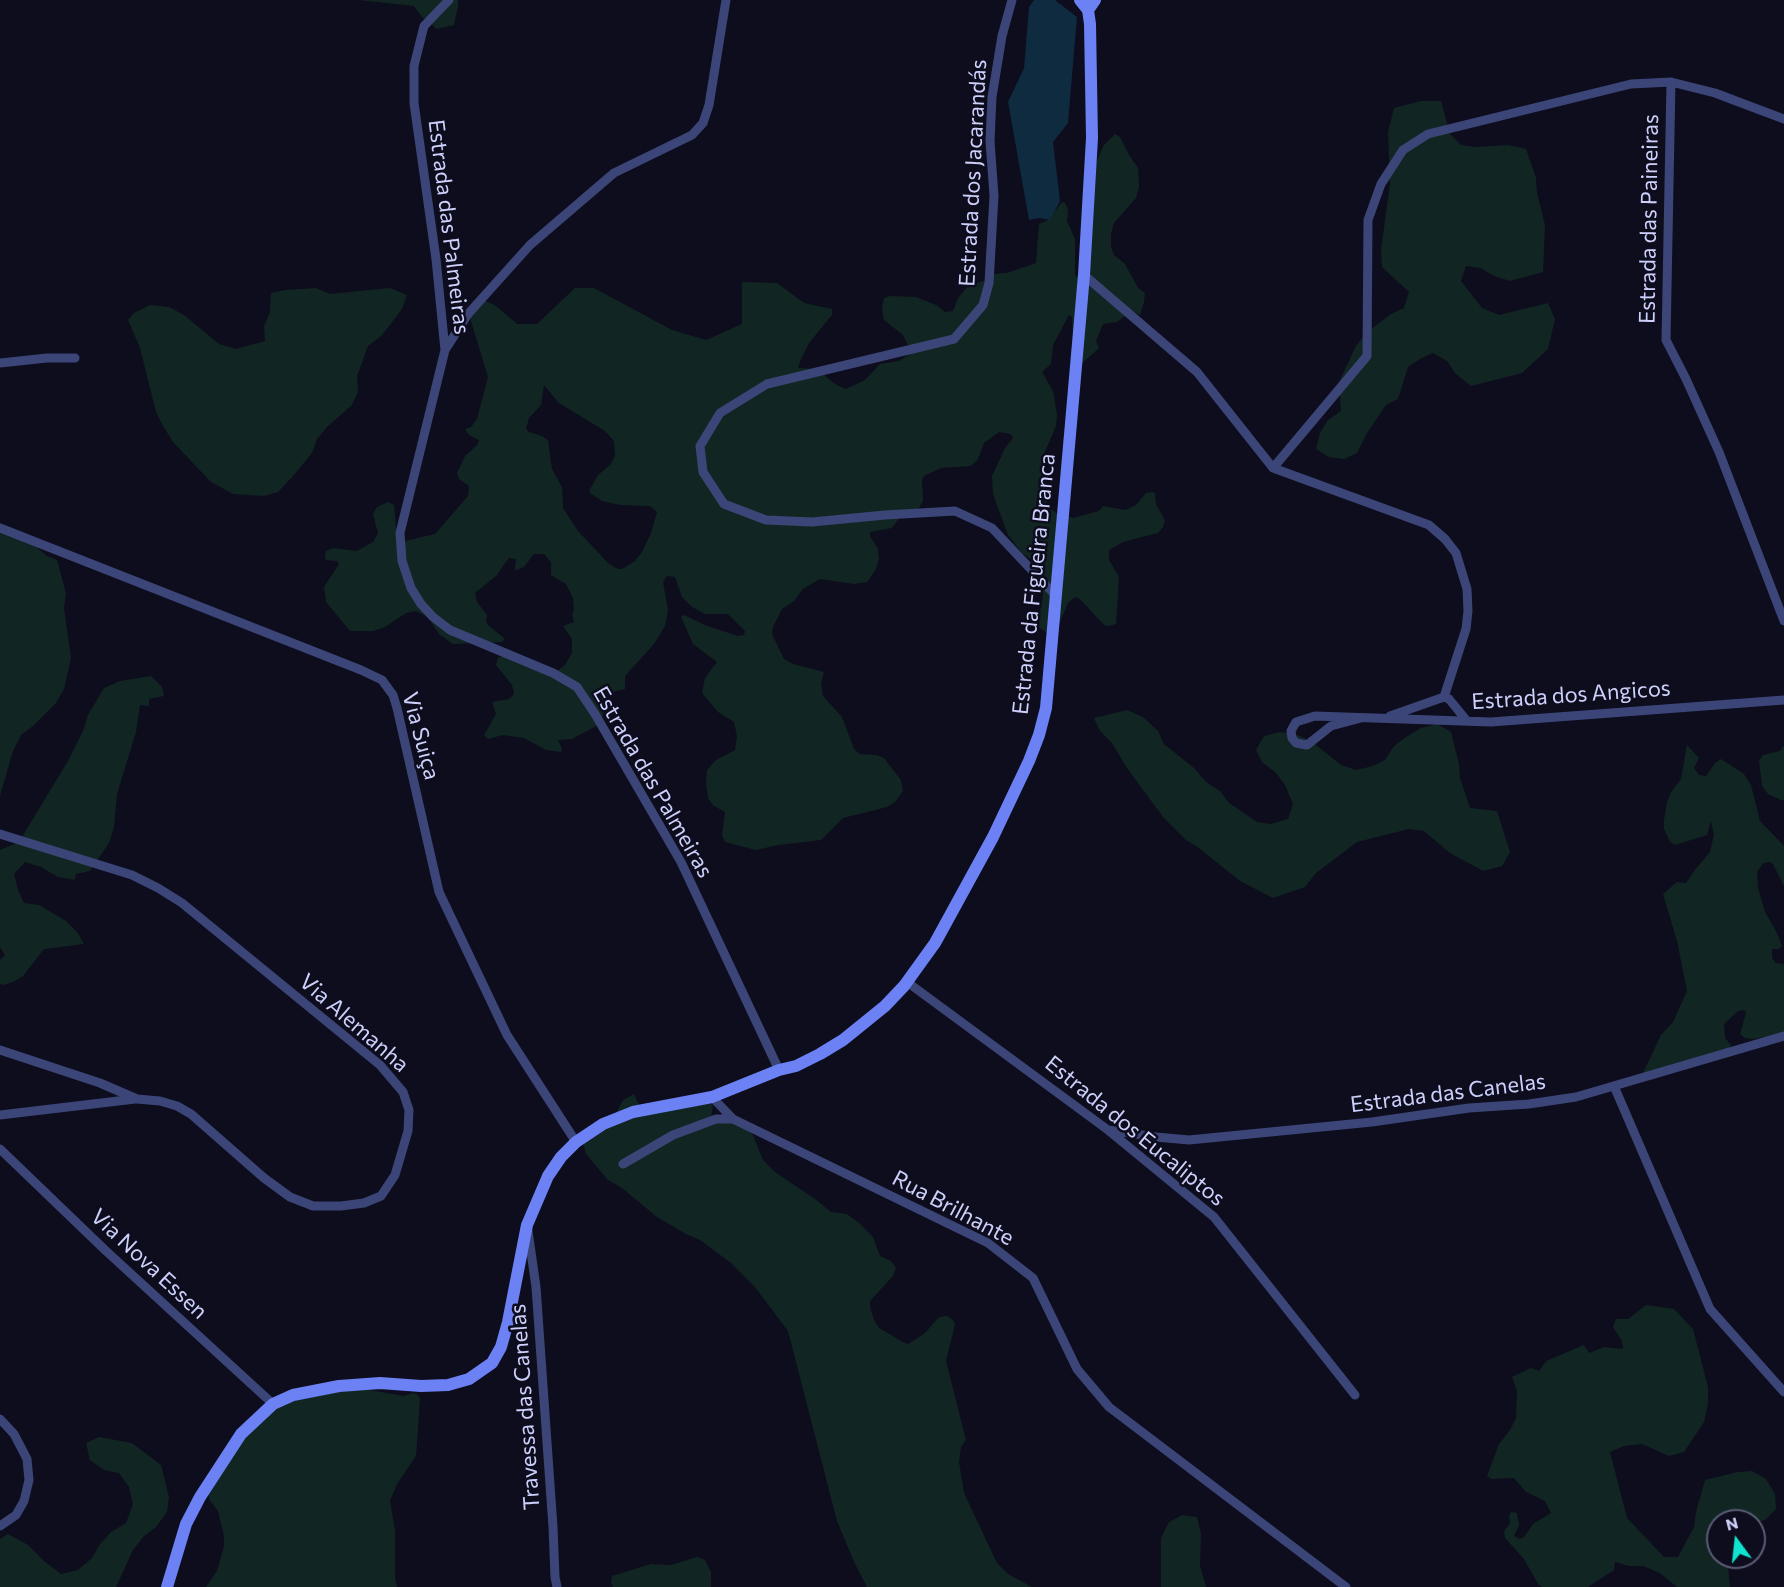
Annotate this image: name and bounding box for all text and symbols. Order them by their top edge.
street label: Estrada dos Jacarandás [954,59,992,287]
street label: Estrada das Paineiras [1634,114,1664,324]
street label: Estrada das Palmeiras [423,118,475,336]
street label: Estrada da Figueira Branca [1007,452,1061,716]
street label: Estrada dos Angicos [1471,675,1671,715]
street label: Estrada das Palmeiras [587,682,719,882]
street label: Via Suiça [397,689,445,783]
street label: Via Alemanha [294,968,414,1078]
street label: Estrada dos Eucaliptos [1040,1050,1230,1212]
street label: Estrada das Canelas [1349,1068,1547,1118]
street label: Rua Brilhante [888,1165,1018,1251]
street label: Via Nova Essen [85,1203,213,1325]
street label: Travessa das Canelas [505,1303,545,1511]
north arrow [1706,1509,1766,1569]
text: N [1723,1512,1740,1534]

